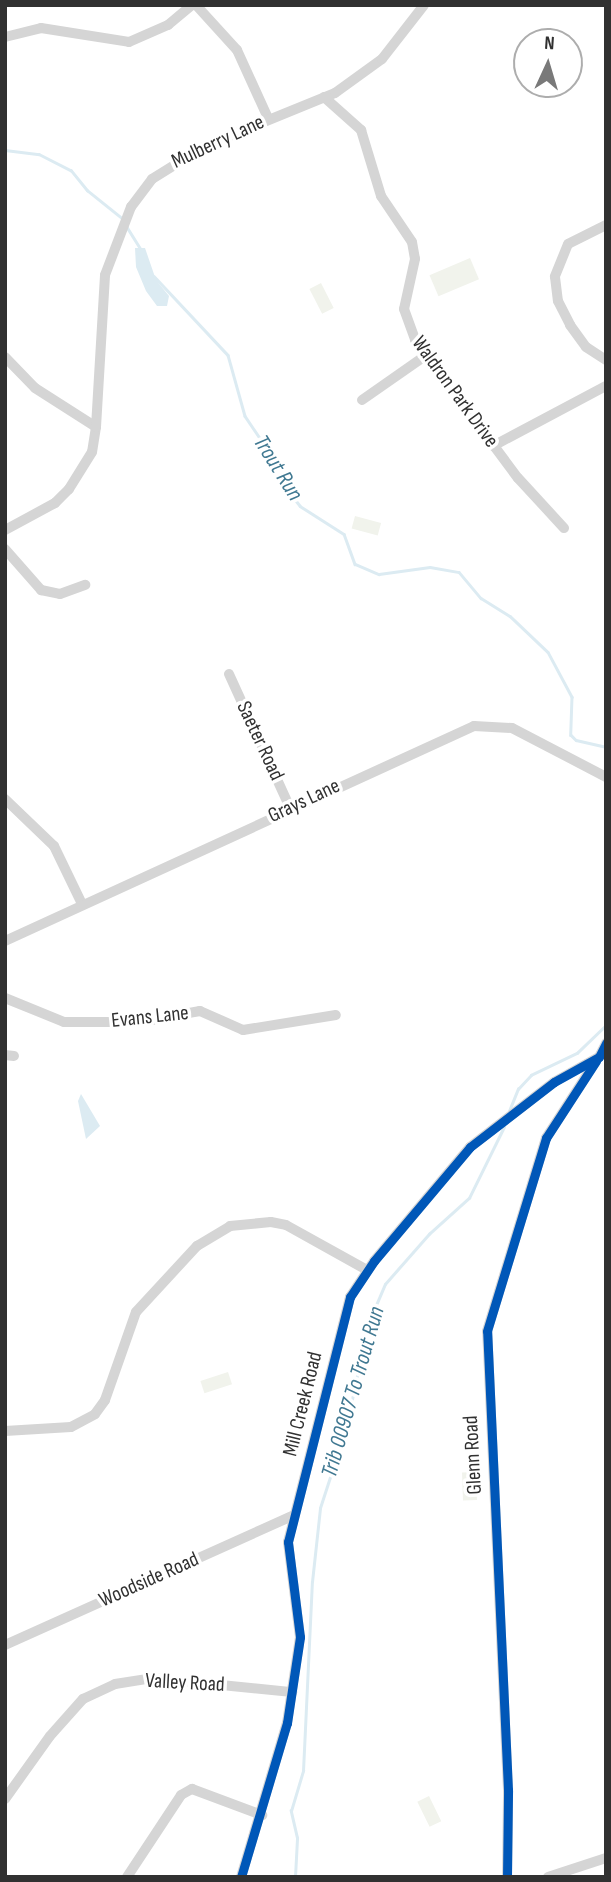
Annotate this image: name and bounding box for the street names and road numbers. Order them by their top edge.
street label: Mulberry Lane [168,110,268,174]
street label: Waldron Park Drive [406,331,504,453]
street label: Saeter Road [231,697,289,785]
street label: Grays Lane [264,773,344,829]
street label: Evans Lane [110,1000,190,1034]
street label: Mill Creek Road [278,1349,328,1459]
street label: Glenn Road [458,1415,488,1495]
street label: Woodside Road [95,1547,203,1613]
street label: Valley Road [145,1668,225,1698]

